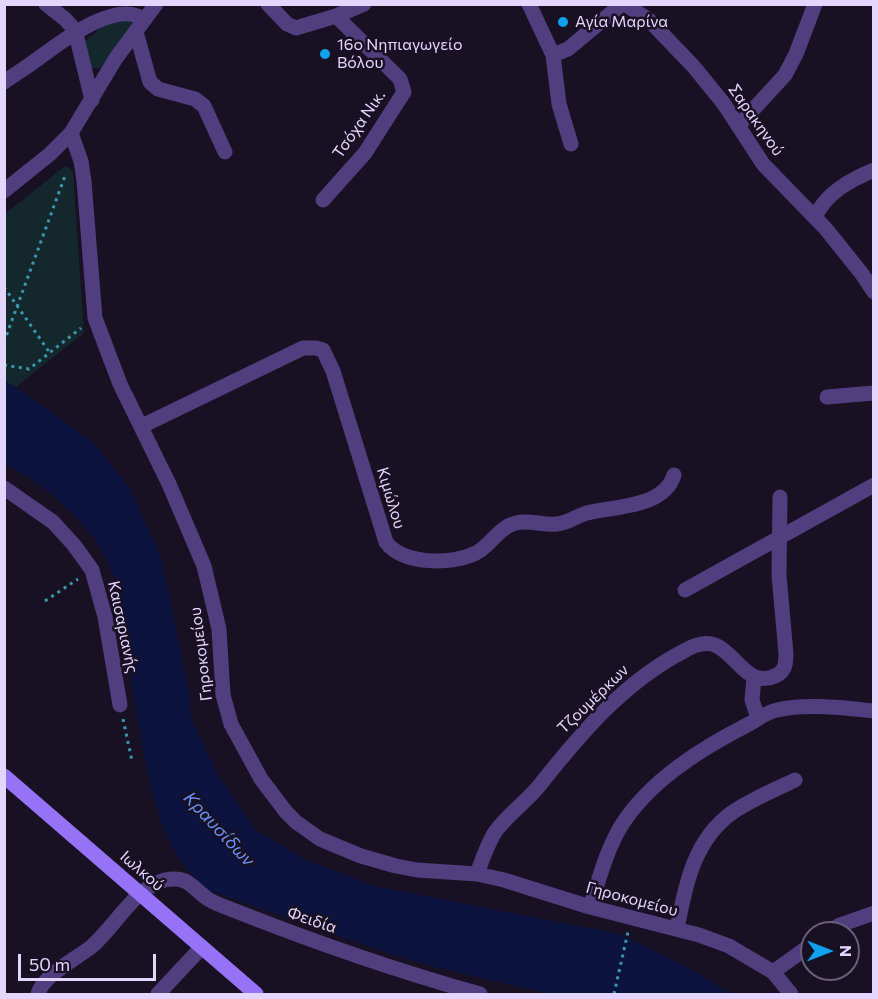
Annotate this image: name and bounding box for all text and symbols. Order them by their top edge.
place label: Αγία Μαρίνα [575,12,668,32]
marker: Αγία Μαρίνα [556,15,570,29]
place label: 16ο Νηπιαγωγείο Βόλου [337,35,463,73]
marker: 16ο Νηπιαγωγείο Βόλου [318,47,332,61]
street label: Σαρακηνού [724,80,788,160]
street label: Τσόχα Νικ. [328,86,390,162]
street label: Κιμώλου [373,465,409,531]
street label: Καισαριανής [104,579,142,675]
street label: Γηροκομείου [186,606,216,702]
street label: Τζουμέρκων [553,660,633,738]
water label: Κραυσίδων [179,787,259,871]
street label: Ιωλκού [116,847,168,895]
street label: Γηροκομείου [584,878,680,920]
street label: Φειδία [285,903,339,937]
north arrow [800,921,860,981]
scale bar [21,942,159,980]
text: N [837,945,856,957]
text: 50 m [29,953,70,975]

